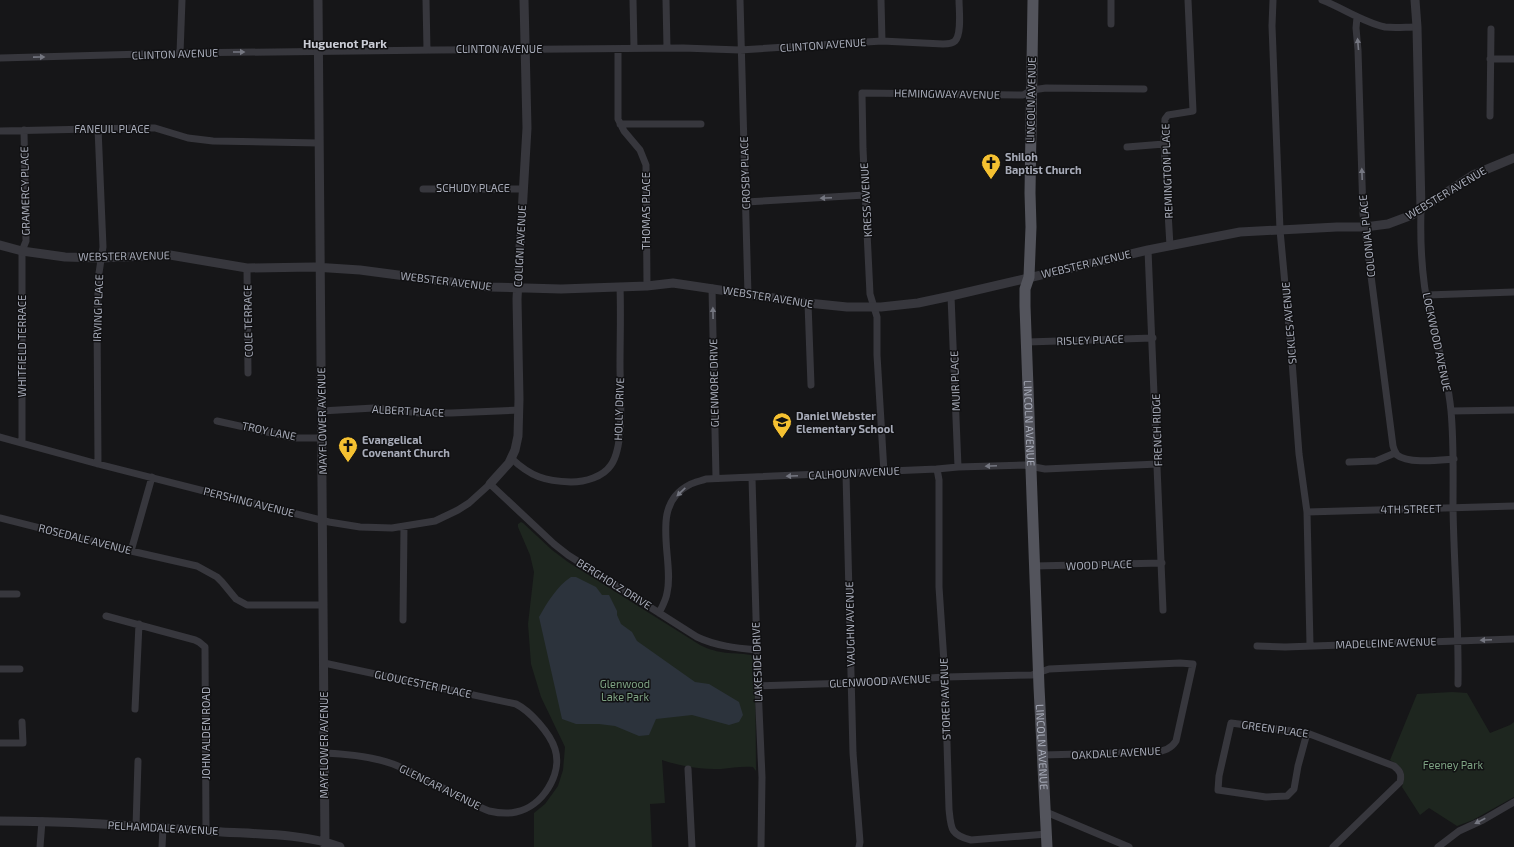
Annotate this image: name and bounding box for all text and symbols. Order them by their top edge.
street label: CLINTON AVENUE [779,35,867,54]
district label: Huguenot Park [303,36,387,50]
one-way arrow [1354,38,1361,50]
street label: CLINTON AVENUE [456,42,542,55]
street label: CLINTON AVENUE [131,45,219,62]
one-way arrow [233,49,246,55]
one-way arrow [33,54,46,60]
street label: LINCOLN AVENUE [1023,57,1038,143]
street label: HEMINGWAY AVENUE [894,86,1000,101]
street label: FANEUIL PLACE [74,122,150,135]
street label: REMINGTON PLACE [1158,123,1175,219]
street label: CROSBY PLACE [737,136,752,210]
street label: GRAMERCY PLACE [17,146,32,236]
place label: Shiloh Baptist Church [1005,150,1082,176]
church icon: Shiloh Baptist Church [980,152,1002,180]
street label: KRESS AVENUE [857,162,874,238]
street label: WEBSTER AVENUE [1403,163,1488,222]
one-way arrow [1359,167,1365,180]
street label: THOMAS PLACE [639,172,652,250]
street label: SCHUDY PLACE [436,181,510,194]
one-way arrow [820,194,832,201]
street label: COLONIAL PLACE [1356,194,1377,278]
street label: COLIGNI AVENUE [511,205,528,287]
street label: WEBSTER AVENUE [1040,247,1132,280]
street label: WEBSTER AVENUE [78,248,170,263]
street label: WEBSTER AVENUE [400,268,492,293]
street label: IRVING PLACE [90,274,105,342]
street label: SICKLES AVENUE [1278,281,1299,365]
street label: WEBSTER AVENUE [722,283,814,310]
street label: COLE TERRACE [240,284,255,358]
street label: LOCKWOOD AVENUE [1421,291,1454,393]
street label: WHITFIELD TERRACE [15,295,28,397]
one-way arrow [710,306,716,319]
street label: RISLEY PLACE [1056,332,1124,347]
street label: GLENMORE DRIVE [706,339,721,427]
street label: MUIR PLACE [947,351,962,411]
street label: MAYFLOWER AVENUE [314,367,329,475]
street label: HOLLY DRIVE [611,377,626,441]
street label: LINCOLN AVENUE [1022,380,1038,466]
street label: FRENCH RIDGE [1149,393,1164,467]
street label: ALBERT PLACE [372,402,444,419]
place label: Daniel Webster Elementary School [796,409,894,436]
school or university icon: Daniel Webster Elementary School [771,411,793,439]
street label: TROY LANE [241,418,297,443]
place label: Evangelical Covenant Church [362,433,450,459]
church icon: Evangelical Covenant Church [337,435,359,463]
one-way arrow [984,463,997,469]
street label: CALHOUN AVENUE [808,464,900,481]
one-way arrow [785,473,798,479]
street label: PERSHING AVENUE [202,484,296,519]
one-way arrow [676,487,686,497]
street label: 4TH STREET [1380,501,1442,516]
street label: ROSEDALE AVENUE [37,521,133,556]
street label: BERGHOLZ DRIVE [575,555,654,612]
street label: WOOD PLACE [1066,557,1132,572]
street label: VAUGHN AVENUE [842,581,857,667]
street label: LAKESIDE DRIVE [749,622,764,702]
street label: MADELEINE AVENUE [1335,634,1437,651]
one-way arrow [1480,636,1492,643]
street label: STORER AVENUE [937,658,952,740]
street label: GLOUCESTER PLACE [373,667,473,700]
street label: GLENWOOD AVENUE [829,671,931,690]
park label: Glenwood Lake Park [600,677,650,703]
street label: JOHN ALDEN ROAD [199,687,212,779]
street label: MAYFLOWER AVENUE [317,692,330,799]
street label: LINCOLN AVENUE [1034,704,1051,790]
street label: GREEN PLACE [1241,717,1309,740]
street label: OAKDALE AVENUE [1071,744,1161,761]
park label: Feeney Park [1423,758,1484,771]
street label: GLENCAR AVENUE [397,761,483,812]
street label: PELHAMDALE AVENUE [107,818,219,837]
one-way arrow [1474,818,1486,824]

